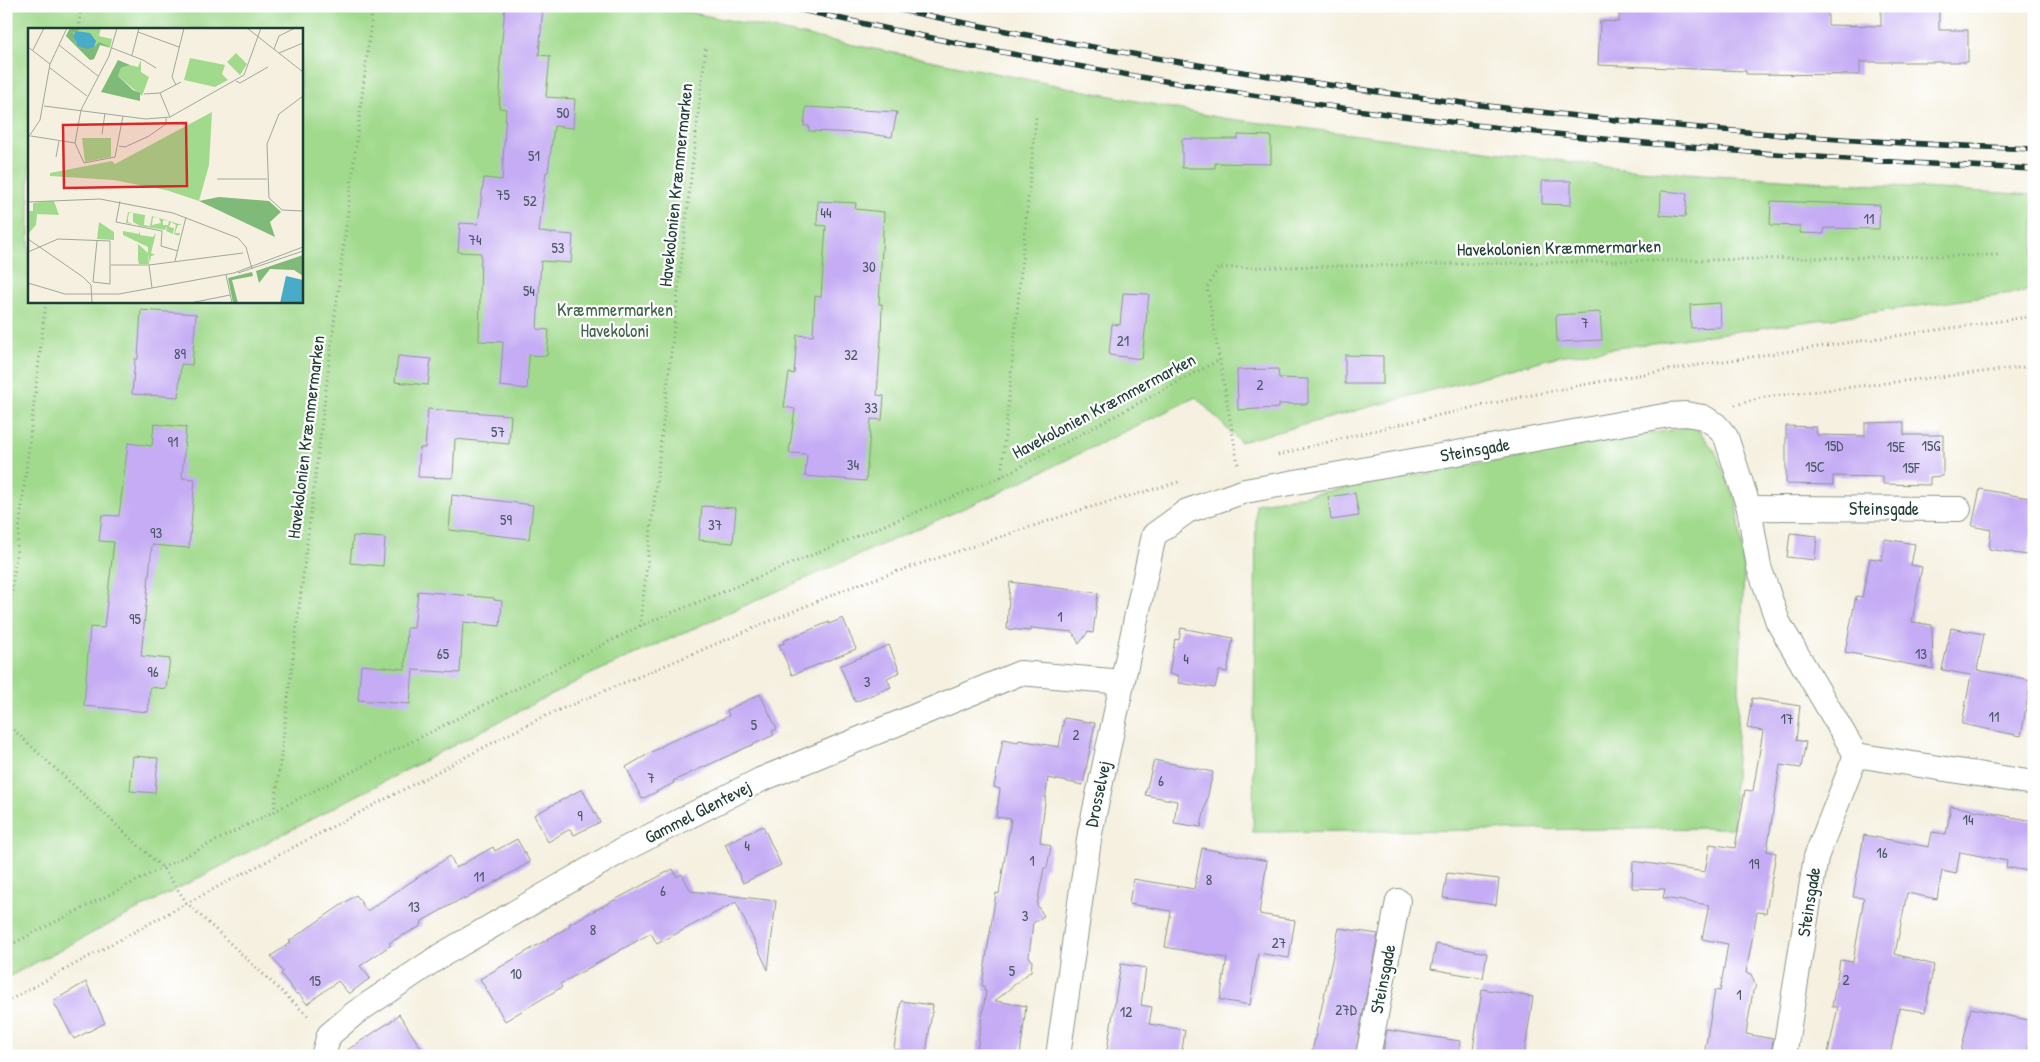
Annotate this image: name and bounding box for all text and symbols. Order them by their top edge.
inset map [28,28,302,302]
street label: Havekolonien Kræmmermarken [652,82,699,288]
house number: 50 [556,102,570,123]
house number: 51 [528,145,540,166]
house number: 75 [496,184,511,205]
house number: 52 [523,190,537,211]
house number: 44 [820,202,832,223]
house number: 11 [1864,208,1874,229]
house number: 74 [468,229,482,250]
street label: Havekolonien Kræmmermarken [1457,233,1661,262]
house number: 53 [551,237,565,258]
house number: 30 [862,256,876,277]
house number: 54 [523,280,535,301]
park label: Kræmmermarken Havekoloni [557,297,673,343]
house number: 7 [1581,312,1589,333]
house number: 21 [1117,330,1129,351]
street label: Havekolonien Kræmmermarken [281,334,330,540]
house number: 89 [174,343,186,364]
house number: 32 [844,344,858,365]
street label: Havekolonien Kræmmermarken [1008,347,1200,465]
house number: 2 [1256,374,1264,395]
house number: 33 [864,397,878,418]
house number: 57 [491,421,505,442]
house number: 91 [168,431,178,452]
street label: Steinsgade [1438,431,1512,468]
house number: 15D [1825,435,1844,456]
house number: 15G [1922,435,1941,456]
house number: 15E [1887,436,1906,457]
house number: 34 [847,454,860,475]
house number: 15C [1805,456,1825,477]
house number: 15F [1902,457,1920,478]
street label: Steinsgade [1849,496,1919,521]
house number: 59 [500,509,512,530]
house number: 37 [708,514,722,535]
house number: 93 [150,522,162,543]
house number: 1 [1057,606,1063,627]
house number: 95 [129,608,142,629]
house number: 65 [437,643,450,664]
house number: 13 [1915,643,1927,664]
house number: 4 [1183,648,1189,669]
house number: 96 [147,661,159,682]
house number: 3 [864,671,871,692]
house number: 11 [1989,706,1999,727]
house number: 17 [1781,708,1793,729]
house number: 5 [751,714,758,735]
house number: 2 [1072,724,1080,745]
street label: Drosselvej [1078,758,1117,829]
house number: 7 [647,767,655,788]
house number: 6 [1158,770,1164,791]
street label: Gammel Glentevej [640,774,756,849]
house number: 9 [577,805,583,826]
house number: 14 [1962,809,1974,830]
house number: 4 [744,835,750,856]
house number: 16 [1876,842,1888,863]
house number: 1 [1029,850,1035,871]
house number: 19 [1749,853,1760,874]
street label: Steinsgade [1791,865,1826,938]
house number: 11 [474,866,484,887]
house number: 8 [1206,869,1212,890]
house number: 6 [660,880,666,901]
house number: 13 [408,896,420,917]
house number: 3 [1022,905,1029,926]
house number: 8 [590,919,596,940]
house number: 27 [1272,932,1286,953]
street label: Steinsgade [1364,942,1401,1016]
house number: 5 [1009,960,1016,981]
house number: 10 [510,963,522,984]
house number: 2 [1842,969,1850,990]
house number: 15 [309,970,322,991]
house number: 1 [1736,984,1742,1005]
house number: 27D [1335,999,1358,1020]
house number: 12 [1120,1001,1132,1022]

